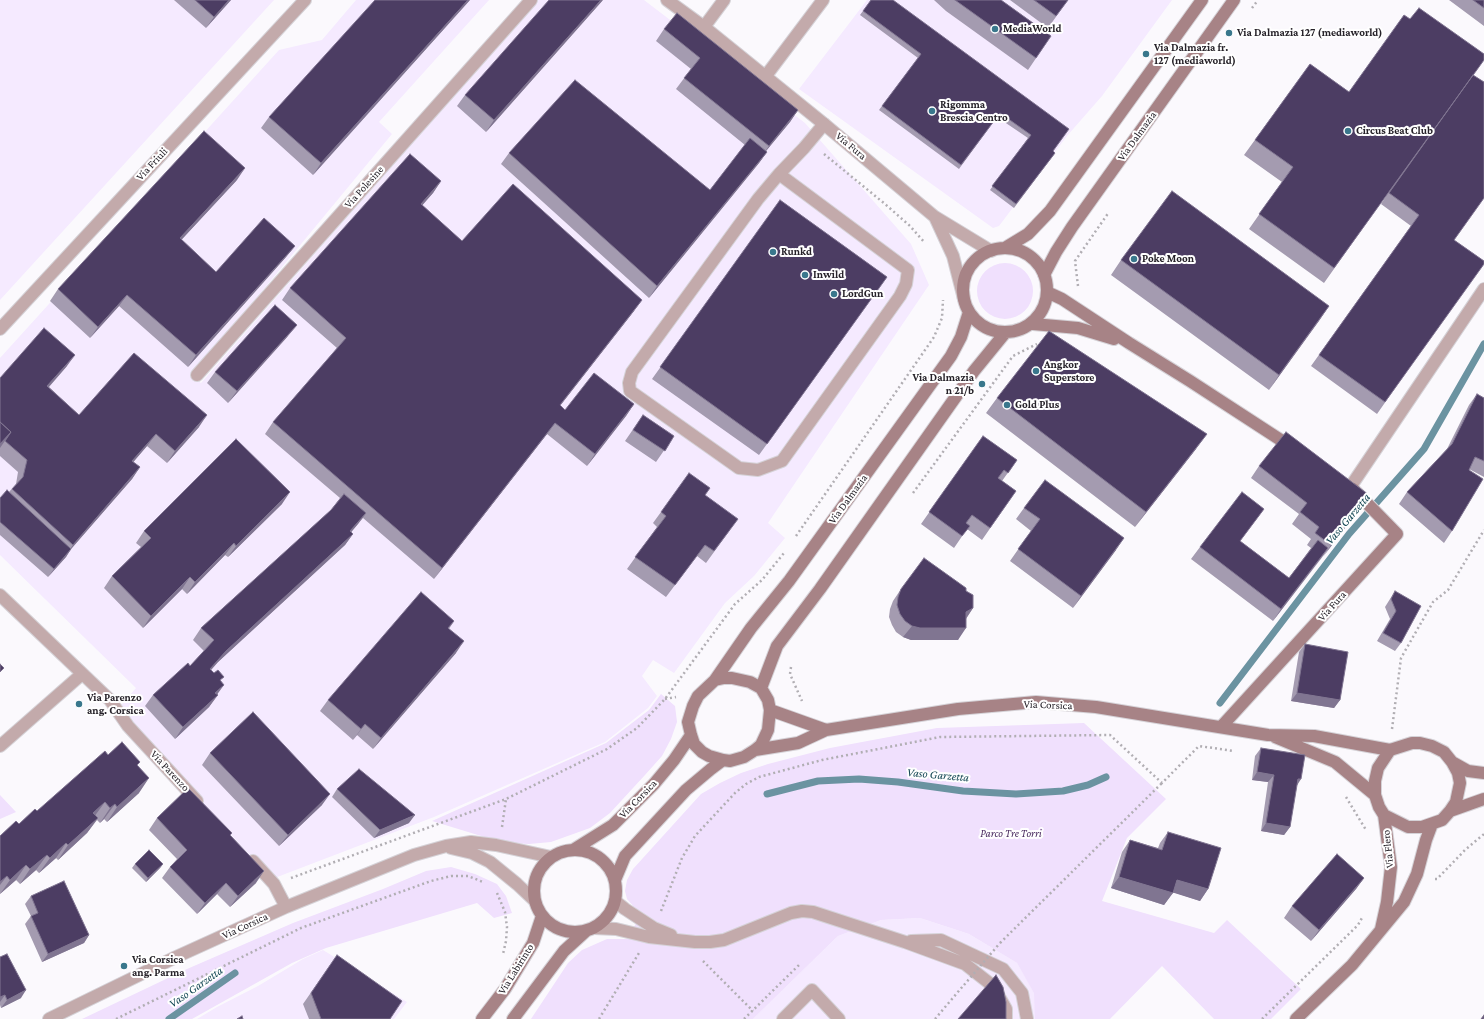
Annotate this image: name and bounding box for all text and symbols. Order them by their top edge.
place label: MediaWorld [1003,22,1061,36]
marker: MediaWorld [990,24,1000,34]
place label: Via Dalmazia 127 (mediaworld) [1237,26,1383,40]
marker: Via Dalmazia 127 (mediaworld) [1224,28,1234,38]
place label: Via Dalmazia fr. 127 (mediaworld) [1154,41,1236,67]
marker: Via Dalmazia fr. 127 (mediaworld) [1141,49,1151,59]
place label: Rigomma Brescia Centro [940,98,1008,124]
marker: Rigomma Brescia Centro [927,106,937,116]
street label: Via Dalmazia [1115,109,1159,163]
place label: Circus Beat Club [1356,124,1433,138]
marker: Circus Beat Club [1343,126,1353,136]
street label: Via Fura [833,129,869,163]
street label: Via Friuli [134,145,170,183]
street label: Via Polesine [342,163,386,211]
place label: Runkd [781,245,812,259]
marker: Runkd [768,247,778,257]
place label: Poke Moon [1142,252,1194,266]
marker: Poke Moon [1129,254,1139,264]
place label: Inwild [813,268,844,282]
marker: Inwild [800,270,810,280]
place label: LordGun [842,287,883,301]
marker: LordGun [829,289,839,299]
place label: Angkor Superstore [1044,358,1094,384]
marker: Angkor Superstore [1031,366,1041,376]
place label: Via Dalmazia n 21/b [913,371,974,397]
marker: Via Dalmazia n 21/b [977,379,987,389]
place label: Gold Plus [1015,398,1059,412]
marker: Gold Plus [1002,400,1012,410]
street label: Via Dalmazia [826,472,870,526]
water label: Vaso Garzetta [1322,491,1374,547]
street label: Via Fura [1315,588,1349,624]
place label: Via Parenzo ang. Corsica [87,691,144,717]
street label: Via Corsica [1023,698,1073,712]
marker: Via Parenzo ang. Corsica [74,699,84,709]
street label: Via Parenzo [148,748,192,794]
water label: Vaso Garzetta [906,765,970,785]
street label: Via Corsica [616,777,660,821]
park label: Parco Tre Torri [980,827,1042,841]
street label: Via Flero [1379,829,1397,869]
street label: Via Corsica [220,910,270,942]
street label: Via Labirinto [495,941,537,997]
place label: Via Corsica ang. Parma [132,953,185,979]
marker: Via Corsica ang. Parma [119,961,129,971]
water label: Vaso Garzetta [166,963,226,1011]

